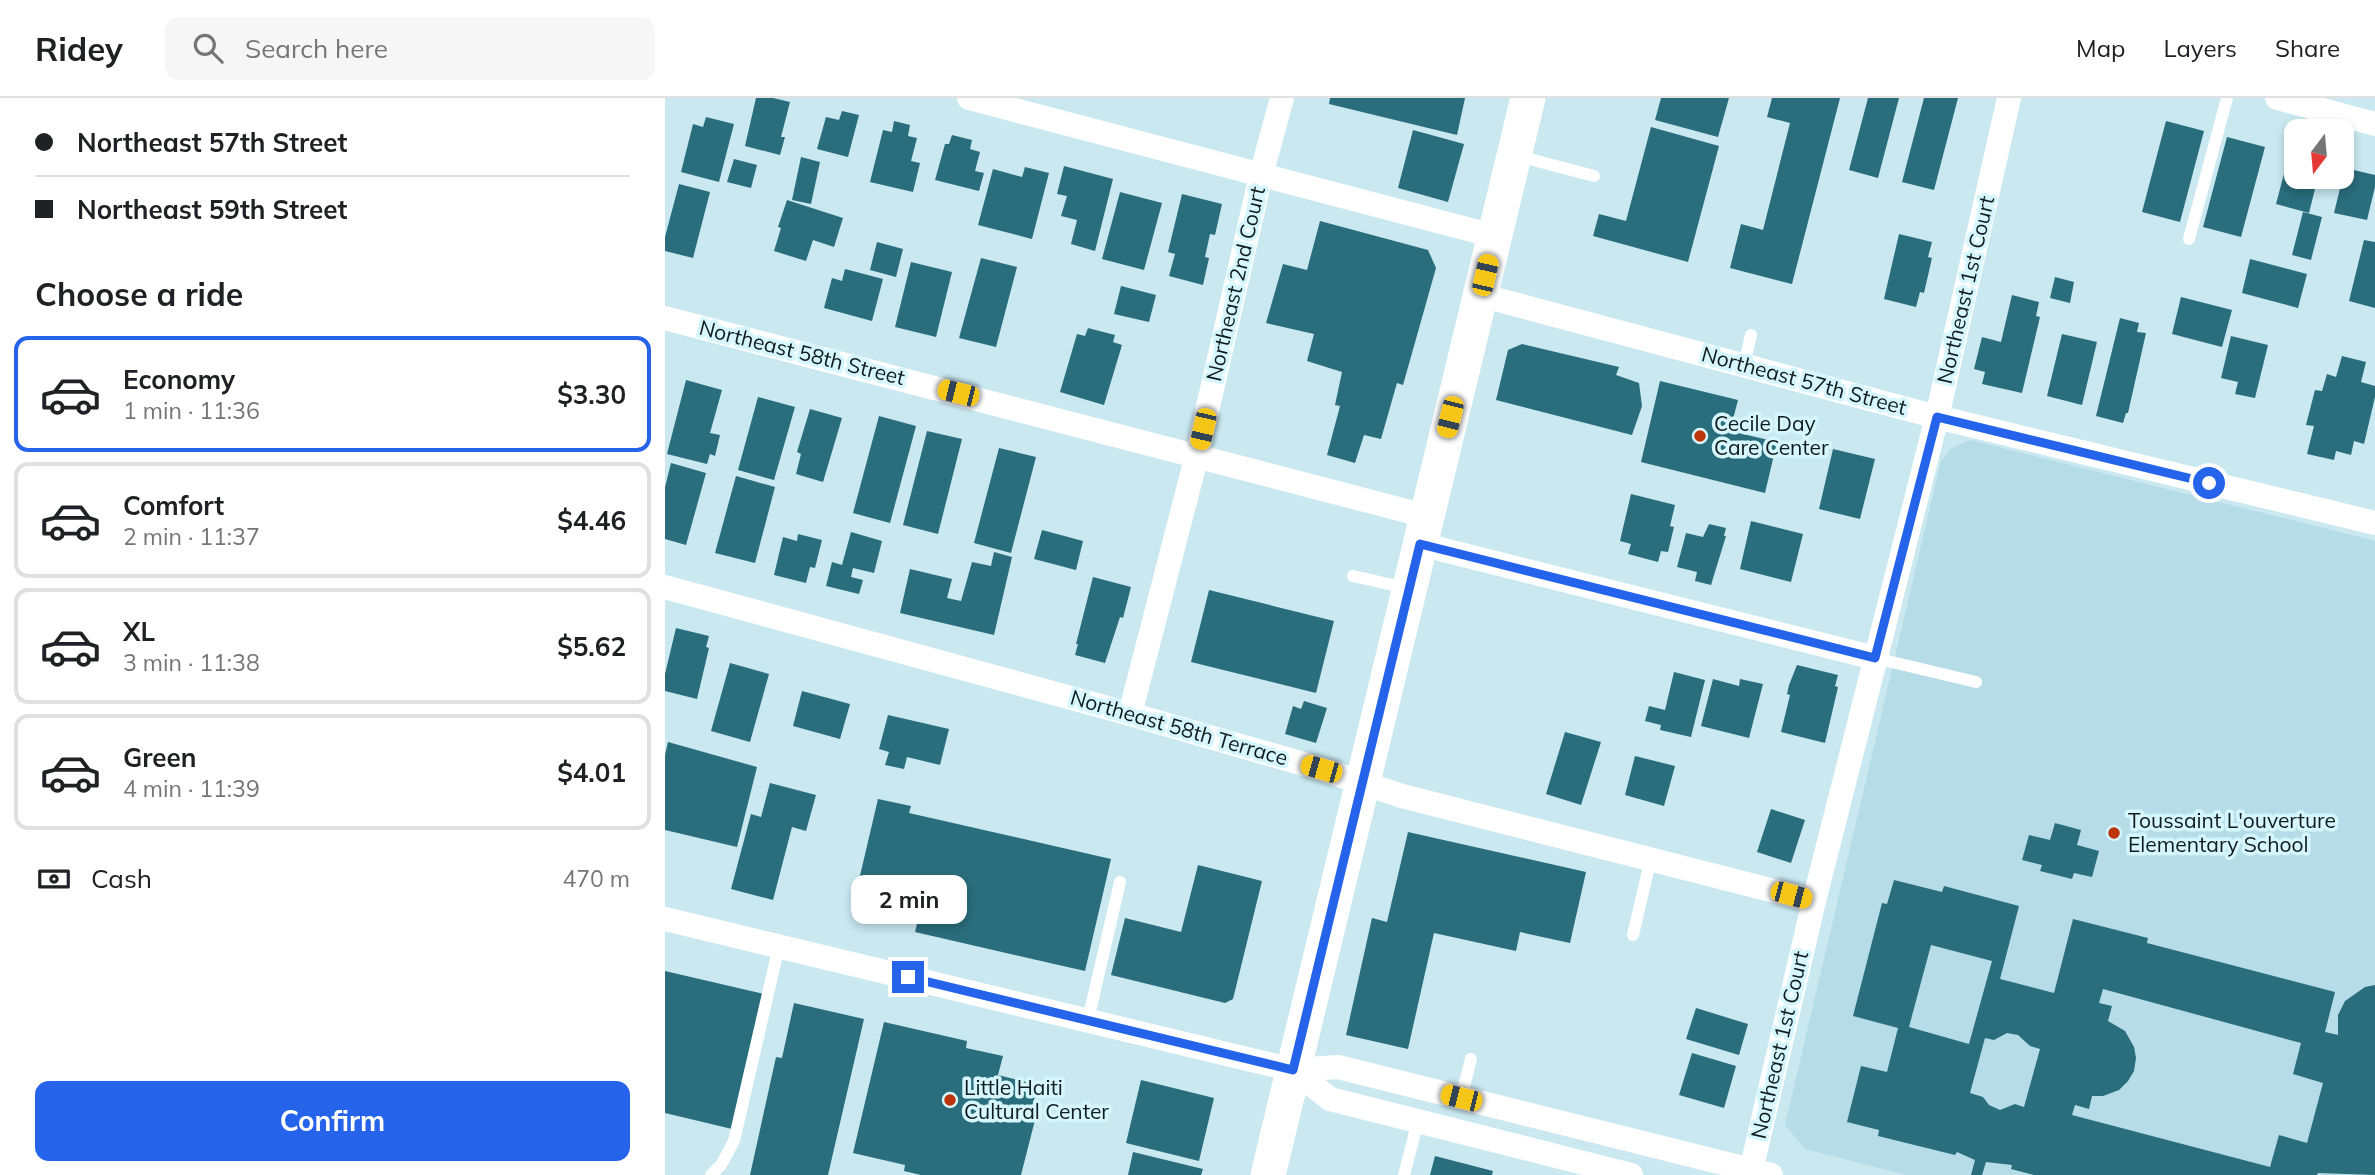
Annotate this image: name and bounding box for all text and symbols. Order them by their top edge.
search box [165,17,655,80]
text: Ridey [35,28,123,69]
icon: search [189,29,227,67]
text: Search here [245,32,388,65]
text: Map [2076,33,2125,63]
text: Layers [2163,33,2237,63]
text: Share [2275,33,2340,63]
north arrow [2284,119,2354,189]
map controls [2284,119,2354,189]
text: Northeast 57th Street [77,126,347,159]
street label: Northeast 2nd Court [1200,184,1270,384]
text: Northeast 59th Street [77,193,347,226]
street label: Northeast 1st Court [1931,193,1999,386]
car [1471,252,1500,298]
text: Choose a ride [35,274,243,314]
street label: Northeast 58th Street [697,314,908,390]
street label: Northeast 57th Street [1699,340,1910,420]
icon: car [39,363,102,426]
text: Economy [123,363,235,396]
text: $3.30 [557,378,626,411]
car [936,378,981,408]
car [1435,394,1466,440]
text: 1 min · 11:36 [123,396,260,425]
car [1189,406,1218,452]
place label: Cecile Day Care Center [1714,410,1829,460]
marker: Cecile Day Care Center [1692,428,1708,444]
route start [2193,467,2225,499]
icon: car [39,489,102,552]
text: Comfort [123,489,224,522]
text: $4.46 [557,504,626,537]
text: 2 min · 11:37 [123,522,260,551]
icon: car [39,615,102,678]
text: XL [123,615,155,648]
text: $5.62 [557,630,626,663]
text: 3 min · 11:38 [123,648,260,677]
street label: Northeast 58th Terrace [1068,684,1291,771]
icon: car [39,741,102,804]
text: Green [123,741,196,774]
car [1298,753,1345,785]
text: $4.01 [557,756,626,789]
text: 4 min · 11:39 [123,774,260,803]
place label: Toussaint L'ouverture Elementary School [2128,807,2336,857]
marker: Toussaint L'ouverture Elementary School [2106,825,2122,841]
icon: cash [35,860,73,898]
text: Cash [91,862,152,895]
text: 470 m [562,864,630,893]
callout: 2 min [850,876,966,924]
car [1768,879,1815,911]
text: 2 min [879,885,939,914]
street label: Northeast 1st Court [1745,948,1813,1141]
route end [892,961,924,993]
place label: Little Haiti Cultural Center [964,1074,1109,1124]
button: Confirm [35,1081,630,1161]
car [1439,1083,1484,1113]
marker: Little Haiti Cultural Center [942,1092,958,1108]

